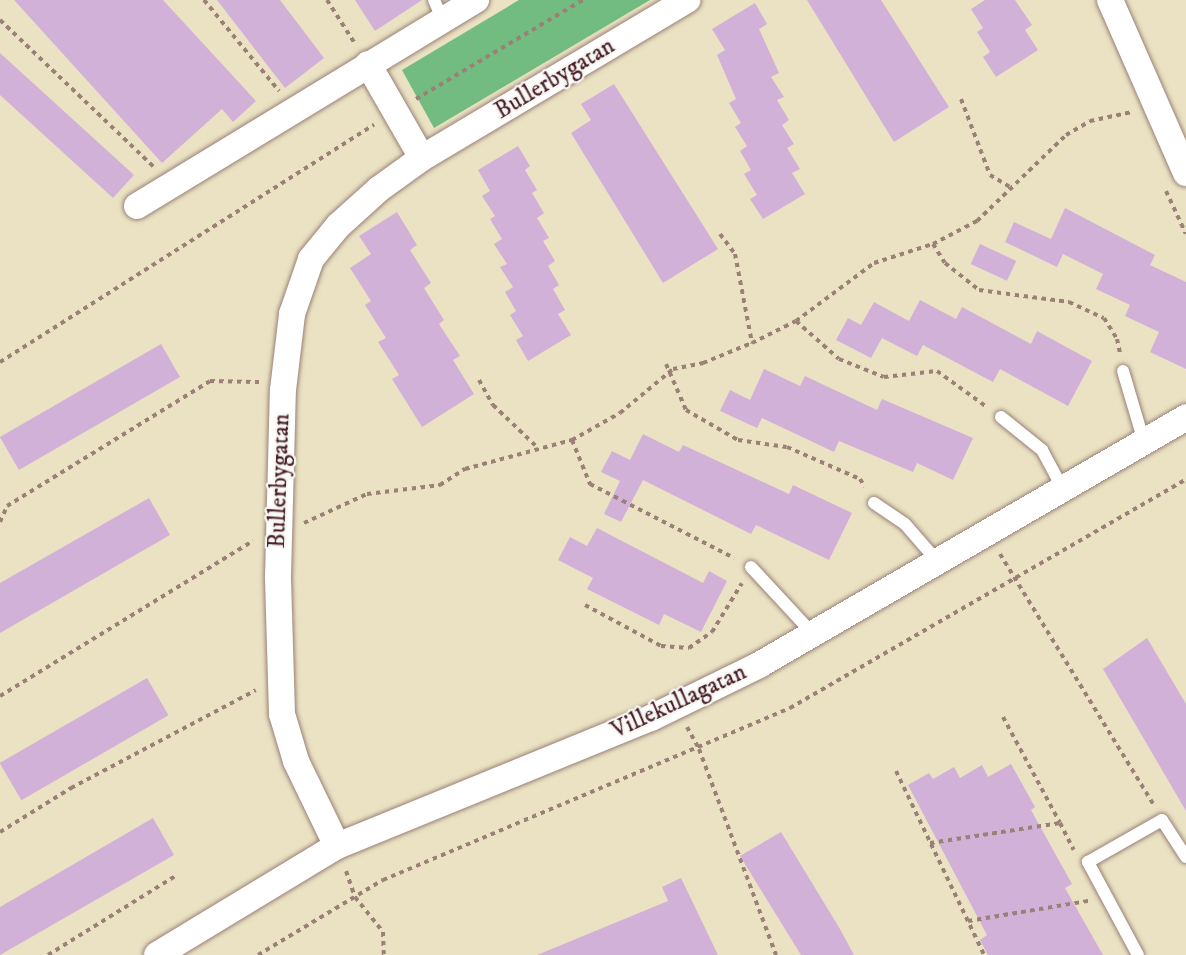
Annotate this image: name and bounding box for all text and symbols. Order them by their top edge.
street label: Bullerbygatan [490,32,620,126]
street label: Bullerbygatan [263,413,297,549]
street label: Villekullagatan [607,658,751,746]

